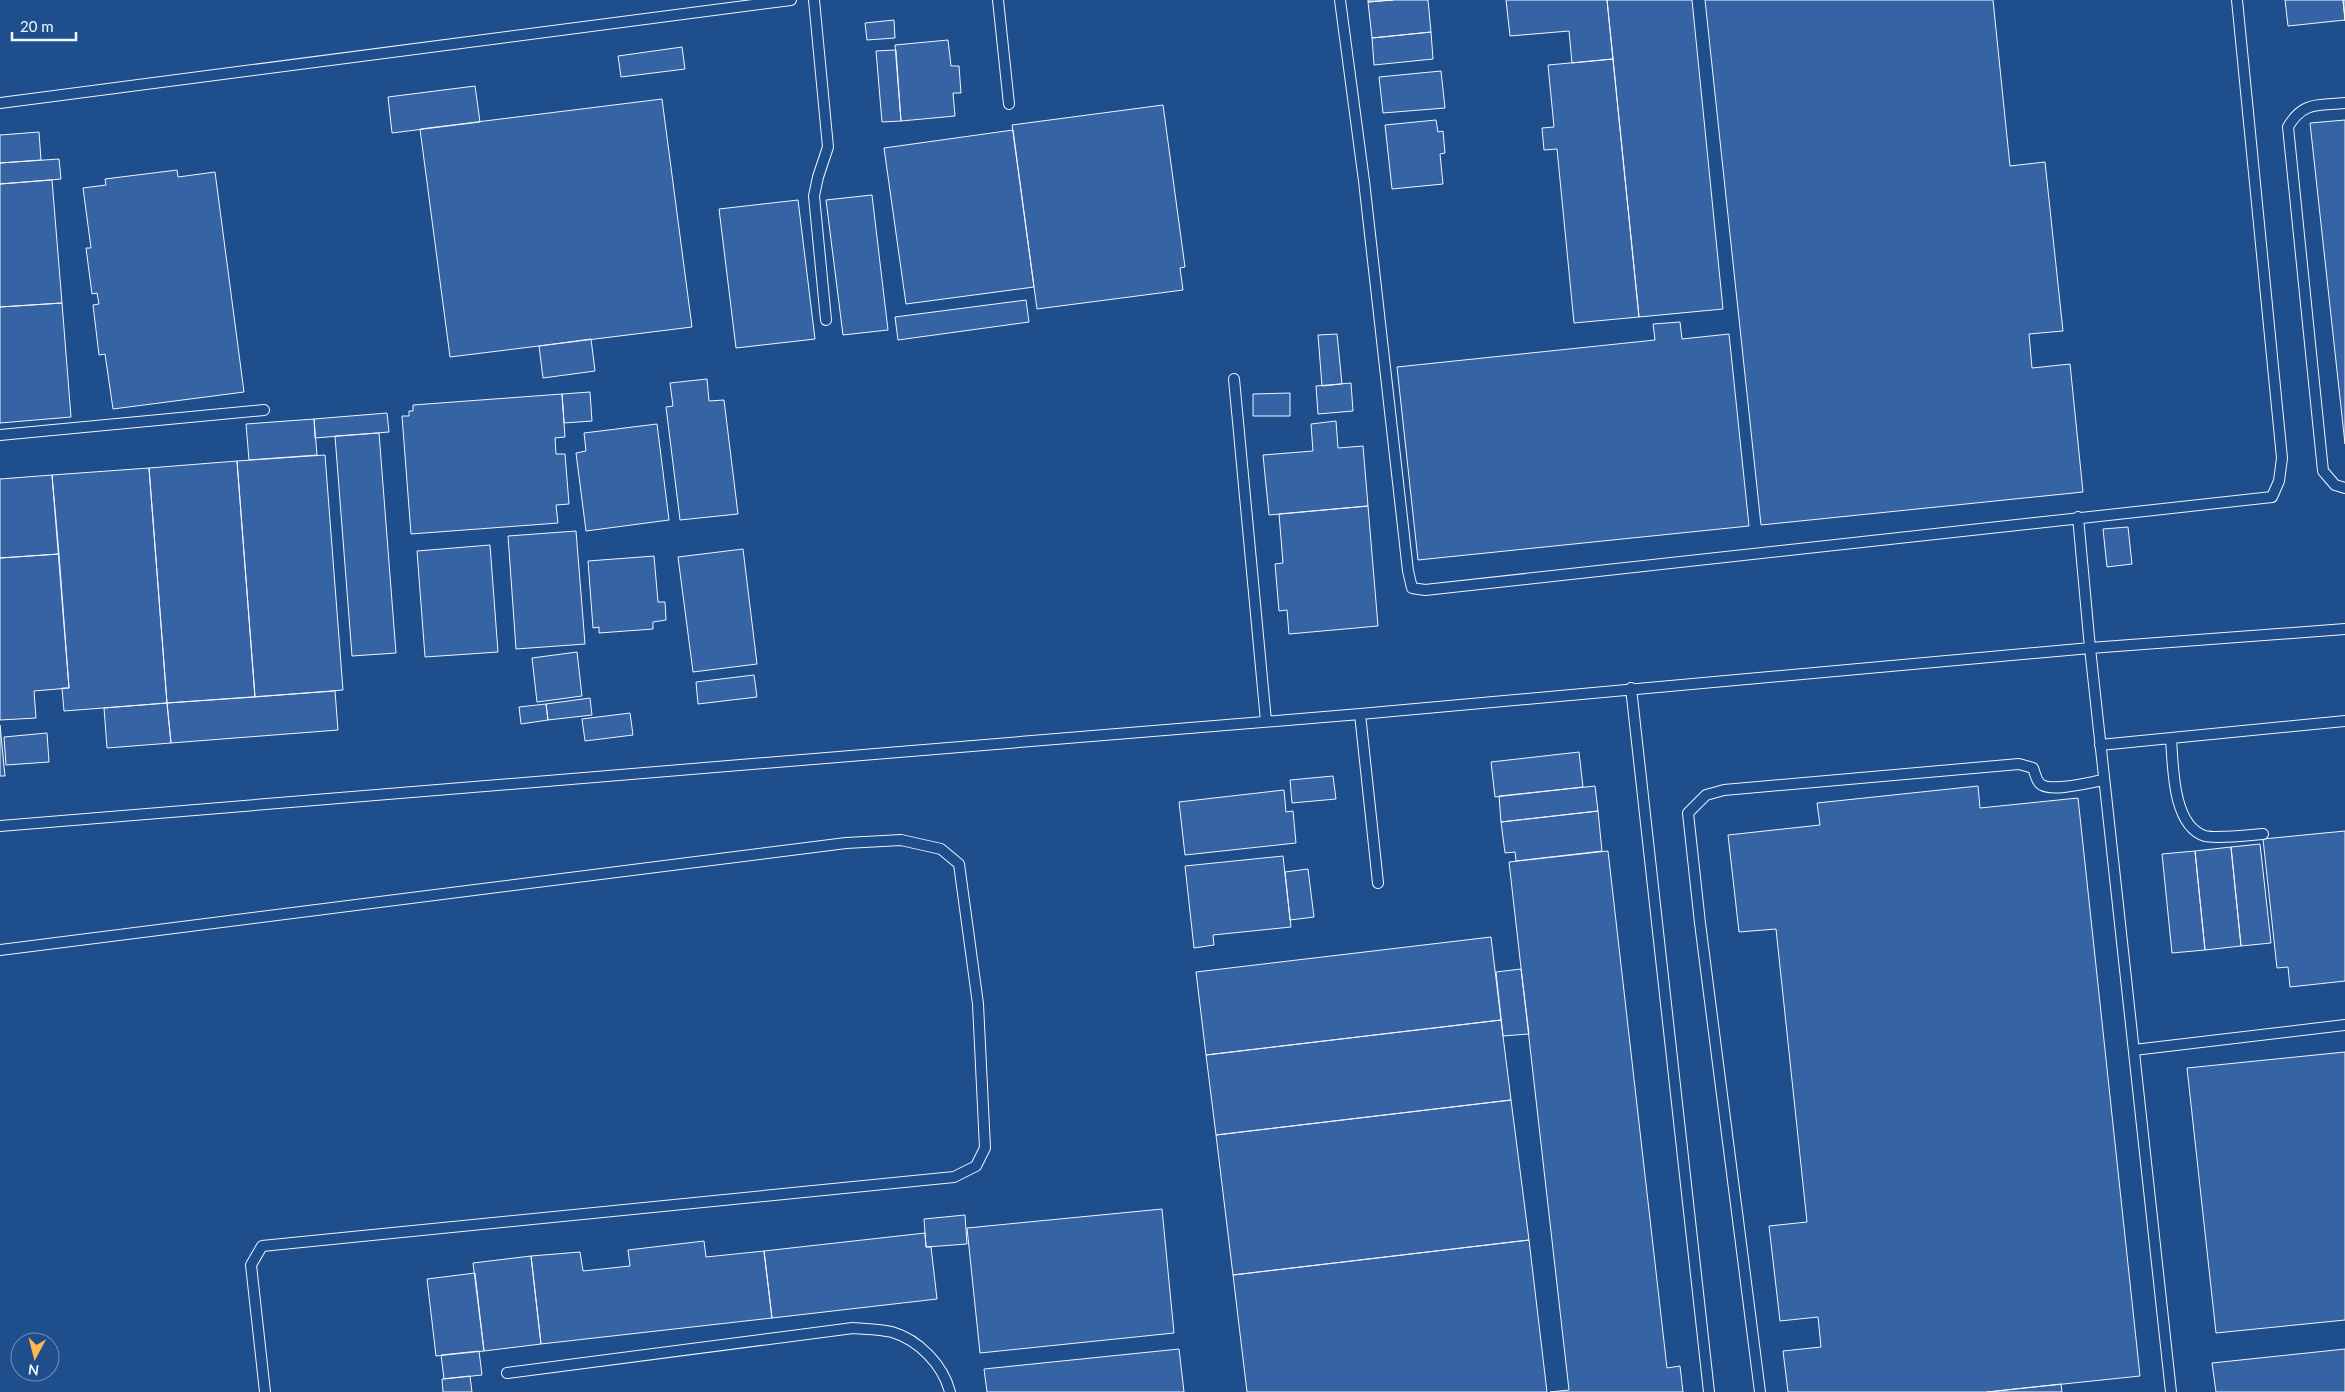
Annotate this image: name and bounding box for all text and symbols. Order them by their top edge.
scale bar [12,10,76,42]
text: 20 m [20,17,54,35]
north arrow [10,1332,60,1382]
text: N [27,1361,40,1379]

